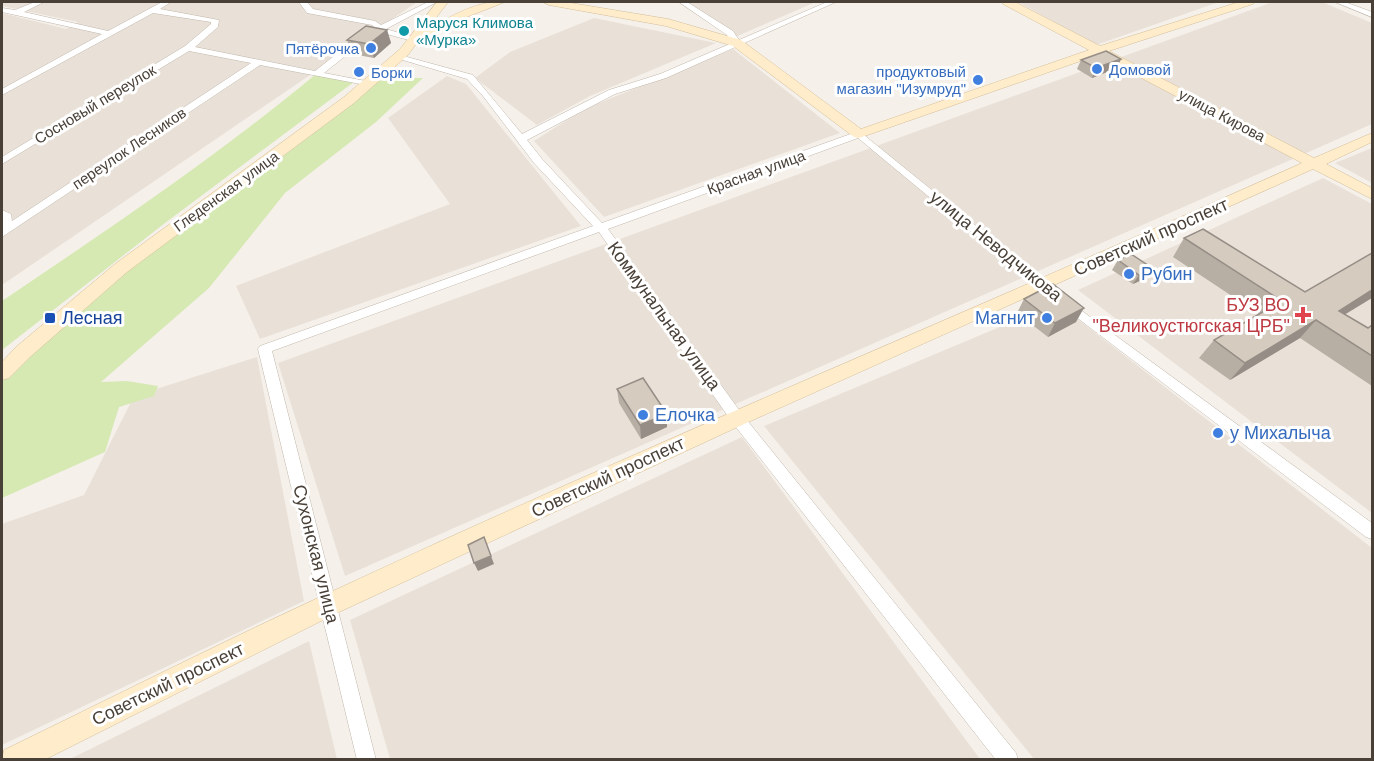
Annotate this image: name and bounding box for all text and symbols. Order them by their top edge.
place label: Маруся Климова «Мурка» [416,14,534,48]
marker: Маруся Климова «Мурка» [397,24,411,38]
place label: Пятёрочка [285,40,360,57]
marker: Пятёрочка [364,41,378,55]
street label: Сосновый переулок [31,61,159,147]
place label: Домовой [1109,61,1171,78]
marker: Домовой [1090,62,1104,76]
place label: продуктовый магазин "Изумруд" [837,63,966,97]
place label: Борки [371,64,412,81]
marker: Борки [352,65,366,79]
marker: продуктовый магазин "Изумруд" [971,73,985,87]
street label: улица Кирова [1176,85,1269,145]
street label: переулок Лесников [69,104,189,192]
street label: Красная улица [705,146,808,198]
street label: Гледенская улица [170,147,282,235]
street label: улица Неводчикова [926,187,1067,306]
street label: Советский проспект [1071,194,1231,280]
street label: Коммунальная улица [603,238,725,395]
place label: Рубин [1141,264,1193,284]
marker: Рубин [1122,267,1136,281]
place label: БУЗ ВО "Великоустюгская ЦРБ" [1092,295,1290,336]
marker: БУЗ ВО "Великоустюгская ЦРБ" [1294,306,1312,324]
place label: Лесная [62,308,123,328]
place label: Магнит [975,308,1035,328]
marker: Лесная [43,311,57,325]
marker: Магнит [1040,311,1054,325]
place label: Елочка [655,405,716,425]
marker: Елочка [636,408,650,422]
place label: у Михалыча [1230,423,1332,443]
marker: у Михалыча [1211,426,1225,440]
street label: Советский проспект [528,433,688,521]
street label: Сухонская улица [289,483,343,626]
street label: Советский проспект [89,638,247,730]

